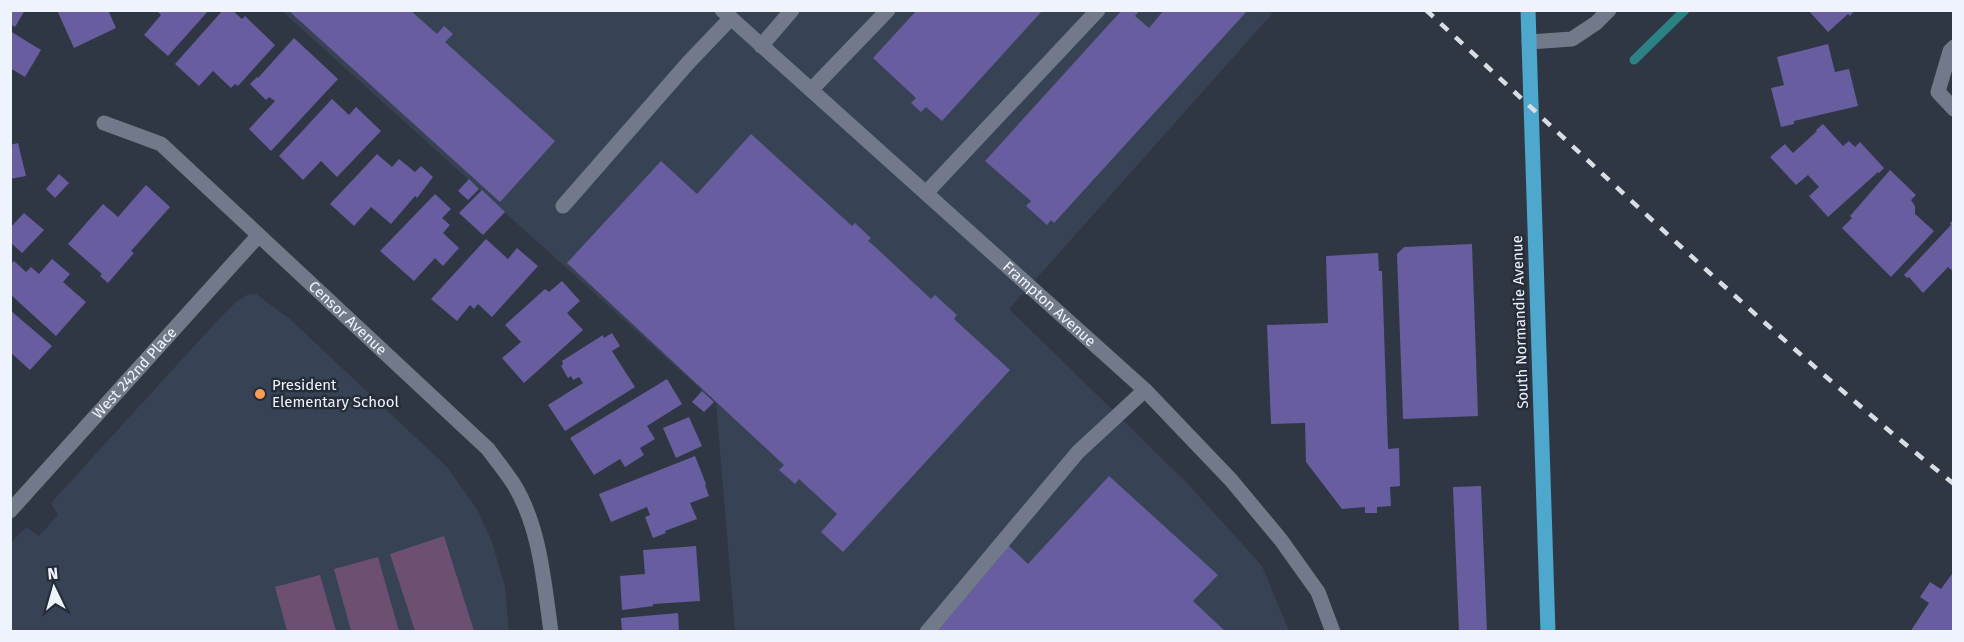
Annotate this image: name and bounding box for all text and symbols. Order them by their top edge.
street label: South Normandie Avenue [1508,235,1532,409]
street label: Frampton Avenue [999,258,1099,350]
street label: Censor Avenue [305,277,391,359]
street label: West 242nd Place [89,323,180,422]
place label: President Elementary School [272,376,400,411]
marker: President Elementary School [253,387,267,401]
north arrow [24,558,84,618]
text: N [47,564,59,583]

